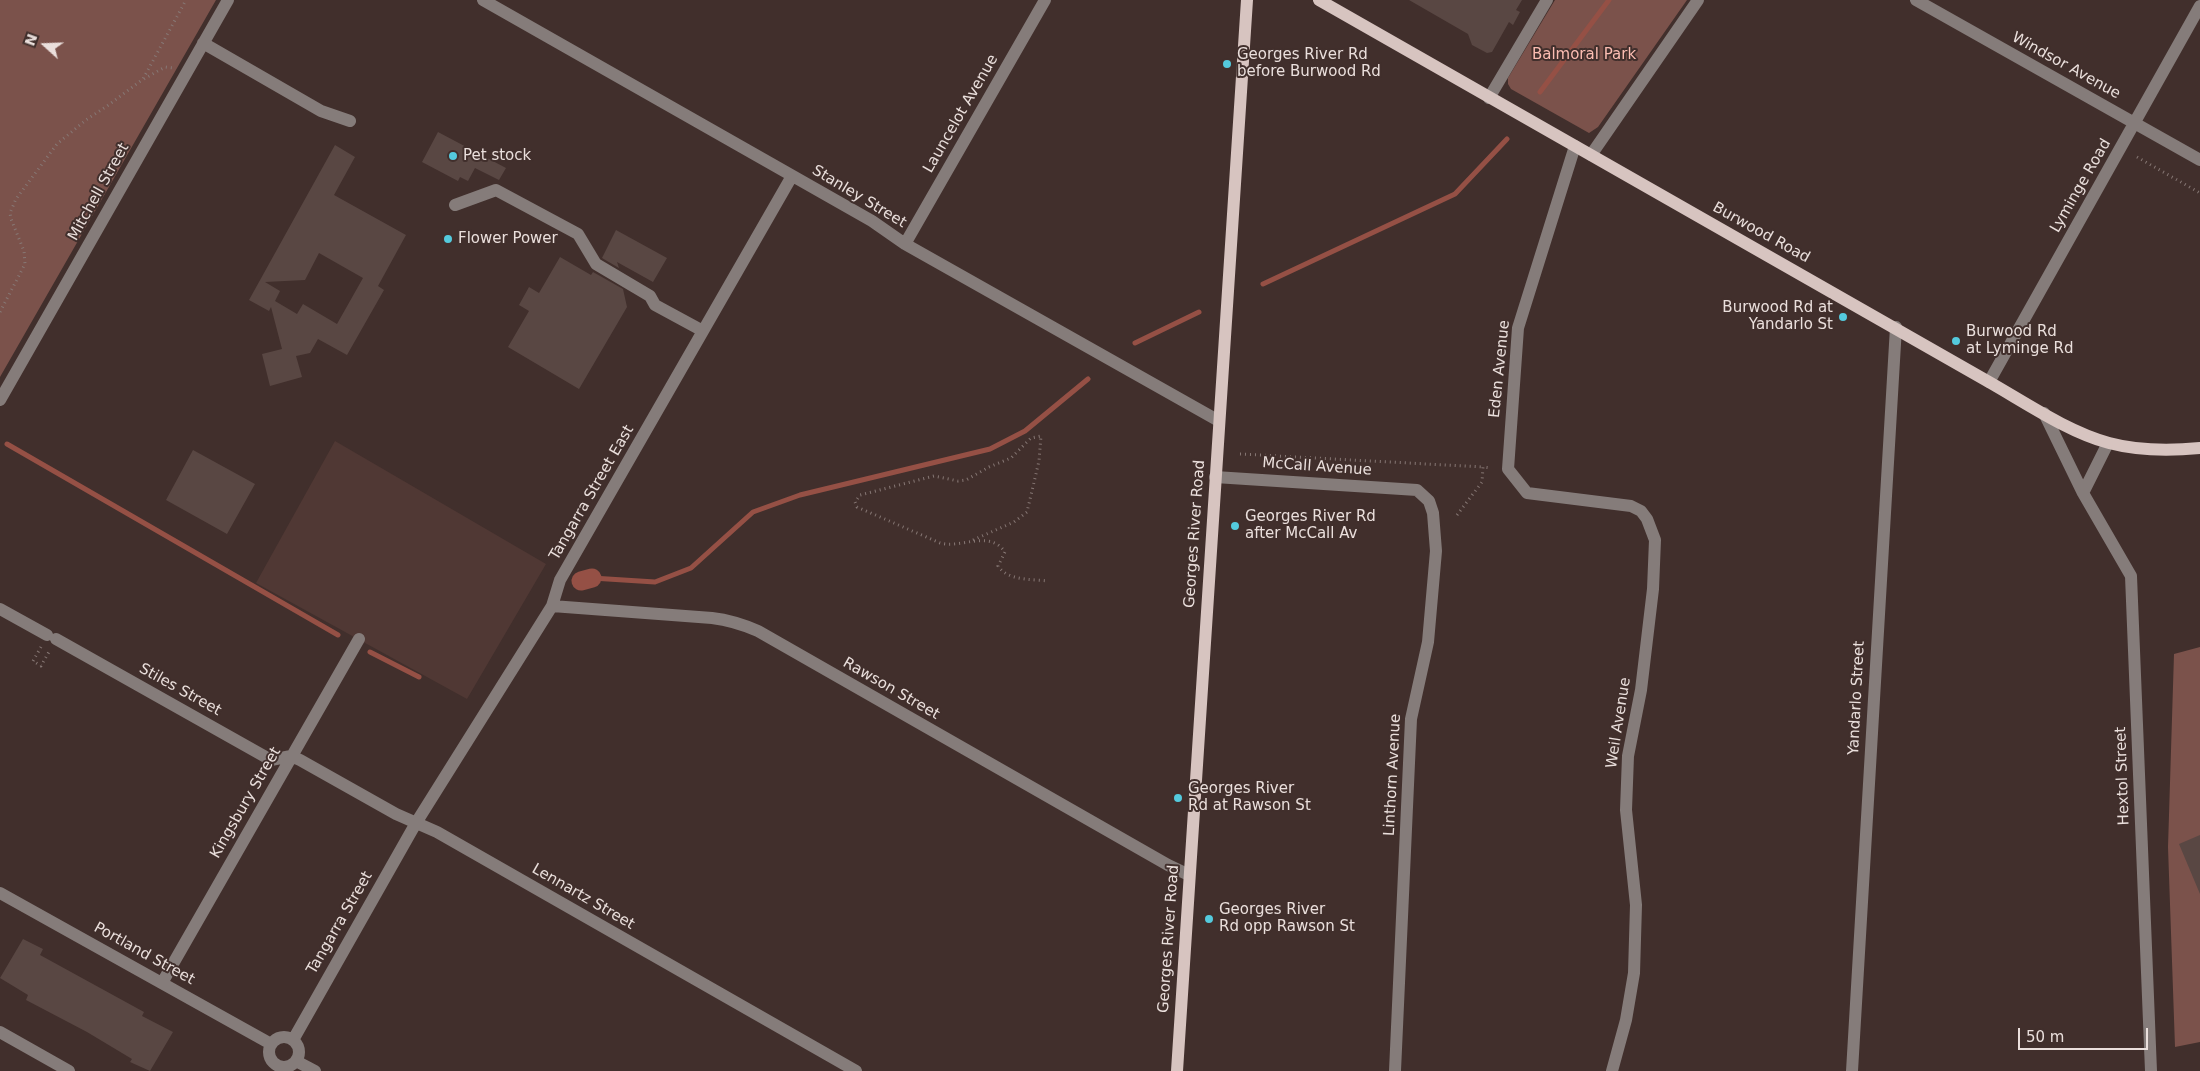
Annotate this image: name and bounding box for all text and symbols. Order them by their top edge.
north arrow [20,20,70,70]
street label: Windsor Avenue [2009,29,2123,103]
text: N [21,32,40,48]
place label: Georges River Rd before Burwood Rd [1237,46,1381,81]
park label: Balmoral Park [1532,46,1636,64]
street label: Launcelot Avenue [920,52,1002,176]
marker: Georges River Rd before Burwood Rd [1221,58,1233,70]
street label: Lyminge Road [2047,136,2115,236]
street label: Mitchell Street [65,140,133,244]
place label: Pet stock [463,147,531,165]
marker: Pet stock [447,150,459,162]
street label: Stanley Street [809,162,909,232]
street label: Burwood Road [1709,199,1813,267]
place label: Flower Power [458,230,558,248]
marker: Flower Power [442,233,454,245]
place label: Burwood Rd at Yandarlo St [1722,299,1833,334]
marker: Burwood Rd at Yandarlo St [1837,311,1849,323]
street label: Eden Avenue [1486,319,1514,419]
place label: Burwood Rd at Lyminge Rd [1966,323,2073,358]
marker: Burwood Rd at Lyminge Rd [1950,335,1962,347]
street label: Tangarra Street East [546,422,638,564]
street label: McCall Avenue [1262,454,1372,480]
street label: Georges River Road [1181,459,1209,609]
place label: Georges River Rd after McCall Av [1245,508,1376,543]
marker: Georges River Rd after McCall Av [1229,520,1241,532]
street label: Yandarlo Street [1845,640,1869,756]
street label: Rawson Street [840,654,942,724]
street label: Stiles Street [136,660,224,720]
street label: Weil Avenue [1603,676,1635,770]
street label: Linthorn Avenue [1381,713,1405,837]
street label: Hextol Street [2112,726,2134,826]
street label: Kingsbury Street [207,744,285,862]
place label: Georges River Rd at Rawson St [1188,780,1311,815]
marker: Georges River Rd at Rawson St [1172,792,1184,804]
street label: Lennartz Street [528,860,638,934]
street label: Georges River Road [1155,864,1183,1014]
street label: Tangarra Street [303,868,377,978]
place label: Georges River Rd opp Rawson St [1219,901,1355,936]
marker: Georges River Rd opp Rawson St [1203,913,1215,925]
street label: Portland Street [90,919,198,989]
scale bar [2020,1018,2150,1050]
text: 50 m [2026,1028,2064,1046]

